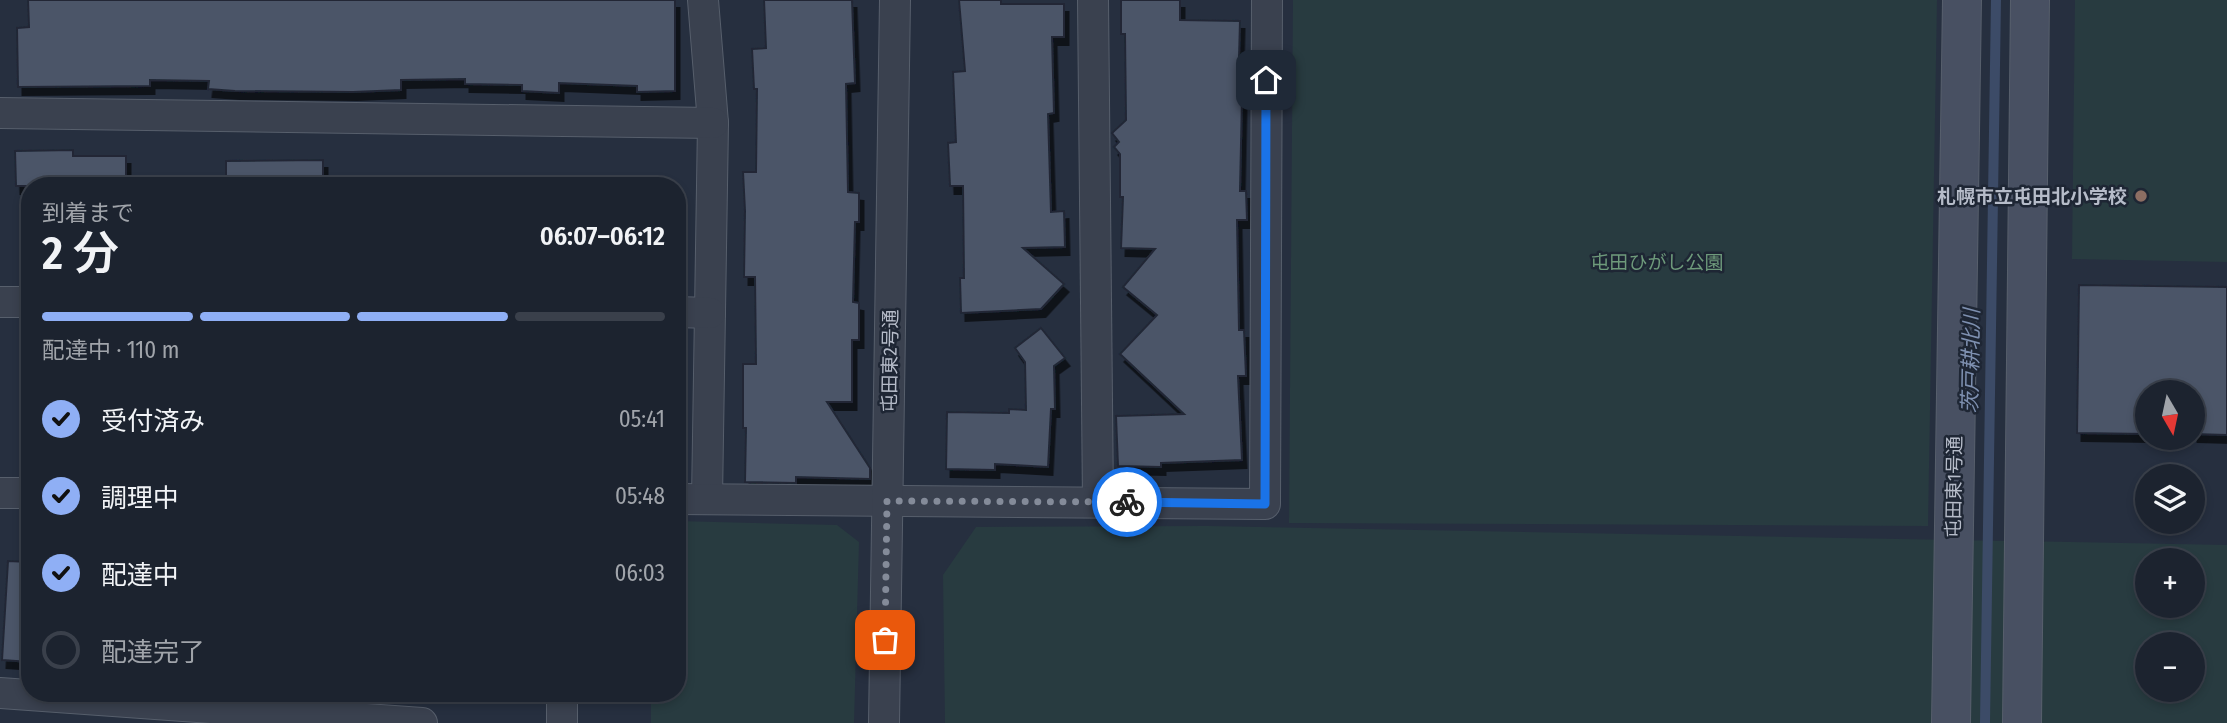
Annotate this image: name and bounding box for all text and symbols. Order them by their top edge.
pin [1236,50,1296,110]
icon: home [1247,61,1285,99]
place label: 札幌市立屯田北小学校 [1937,185,2127,208]
marker: 札幌市立屯田北小学校 [2133,188,2149,204]
text: 到着まで [42,199,134,227]
text: 06:07–06:12 [540,221,665,252]
text: 2 分 [42,226,119,281]
park label: 屯田ひがし公園 [1590,251,1724,274]
water label: 茨戸耕北川 [1957,306,1985,414]
street label: 屯田東2号通 [878,309,902,413]
text: 配達中 · 110 m [42,336,179,364]
north arrow [2135,380,2205,450]
map controls [2135,380,2205,702]
icon: check [42,400,80,438]
text: 05:41 [619,405,665,433]
text: 受付済み [101,406,205,437]
street label: 屯田東1号通 [1942,436,1966,538]
button: layers [2135,464,2205,534]
courier [1092,467,1162,537]
icon: check [42,477,80,515]
text: 05:48 [615,482,665,510]
text: 調理中 [101,483,179,514]
icon: bike [1108,483,1146,521]
button: + [2135,548,2205,618]
icon: check [42,554,80,592]
text: 06:03 [615,559,665,587]
text: 配達中 [101,560,179,591]
pin [855,610,915,670]
icon: bag [866,621,904,659]
button: − [2135,632,2205,702]
text: 配達完了 [101,637,205,668]

